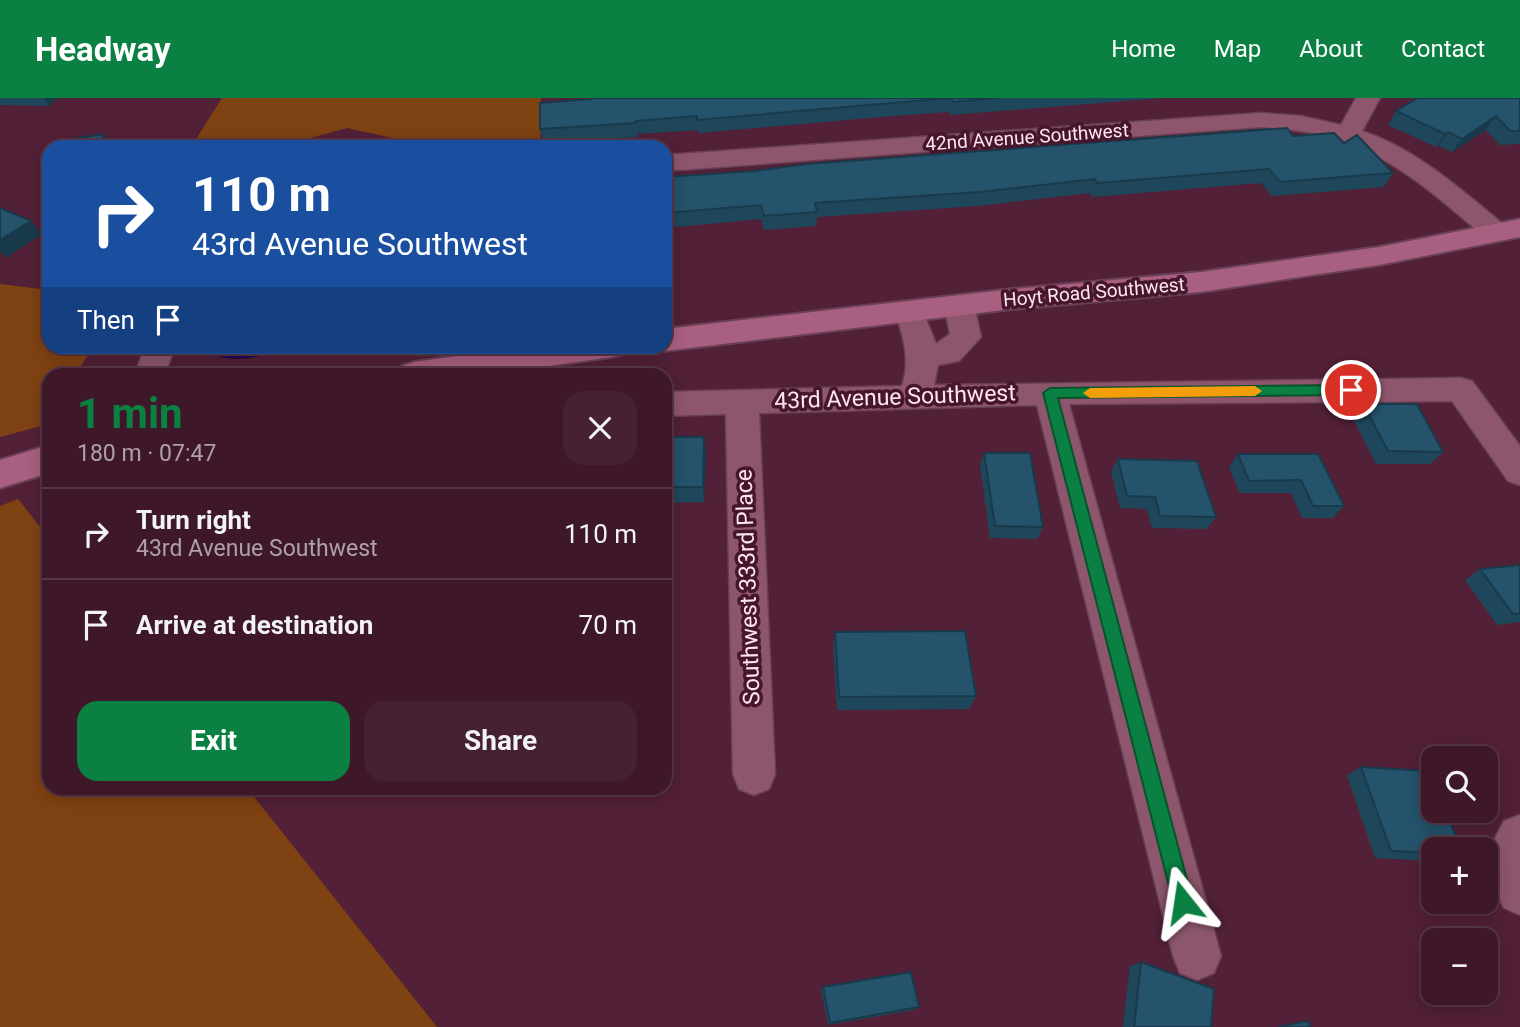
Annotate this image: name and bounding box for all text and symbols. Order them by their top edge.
text: Headway [35,30,171,69]
text: Home [1111,35,1176,63]
text: Map [1214,35,1261,63]
text: About [1299,35,1363,63]
text: Contact [1401,35,1485,63]
street label: 42nd Avenue Southwest [925,118,1129,156]
text: 110 m [192,166,331,223]
icon: right [77,168,168,259]
text: 43rd Avenue Southwest [192,225,528,263]
street label: Hoyt Road Southwest [1002,273,1186,311]
icon: arrive [149,301,187,339]
text: Then [77,305,135,335]
pin [1321,360,1381,420]
icon: arrive [1332,371,1370,409]
street label: 43rd Avenue Southwest [774,379,1016,415]
text: 1 min [77,389,183,438]
button: close [563,391,637,465]
text: 180 m · 07:47 [77,440,216,467]
street label: Southwest 333rd Place [730,469,766,705]
text: Turn right [136,505,251,535]
icon: right [77,515,115,553]
text: 110 m [564,519,637,549]
text: 43rd Avenue Southwest [136,535,378,562]
icon: arrive [77,606,115,644]
text: Arrive at destination [136,610,373,640]
text: 70 m [579,610,637,640]
button: Exit [77,701,350,781]
button: Share [364,701,637,781]
map controls [1421,746,1498,1005]
button: search [1421,746,1498,823]
button: + [1421,837,1498,914]
position arrow [1146,865,1220,939]
button: − [1421,928,1498,1005]

